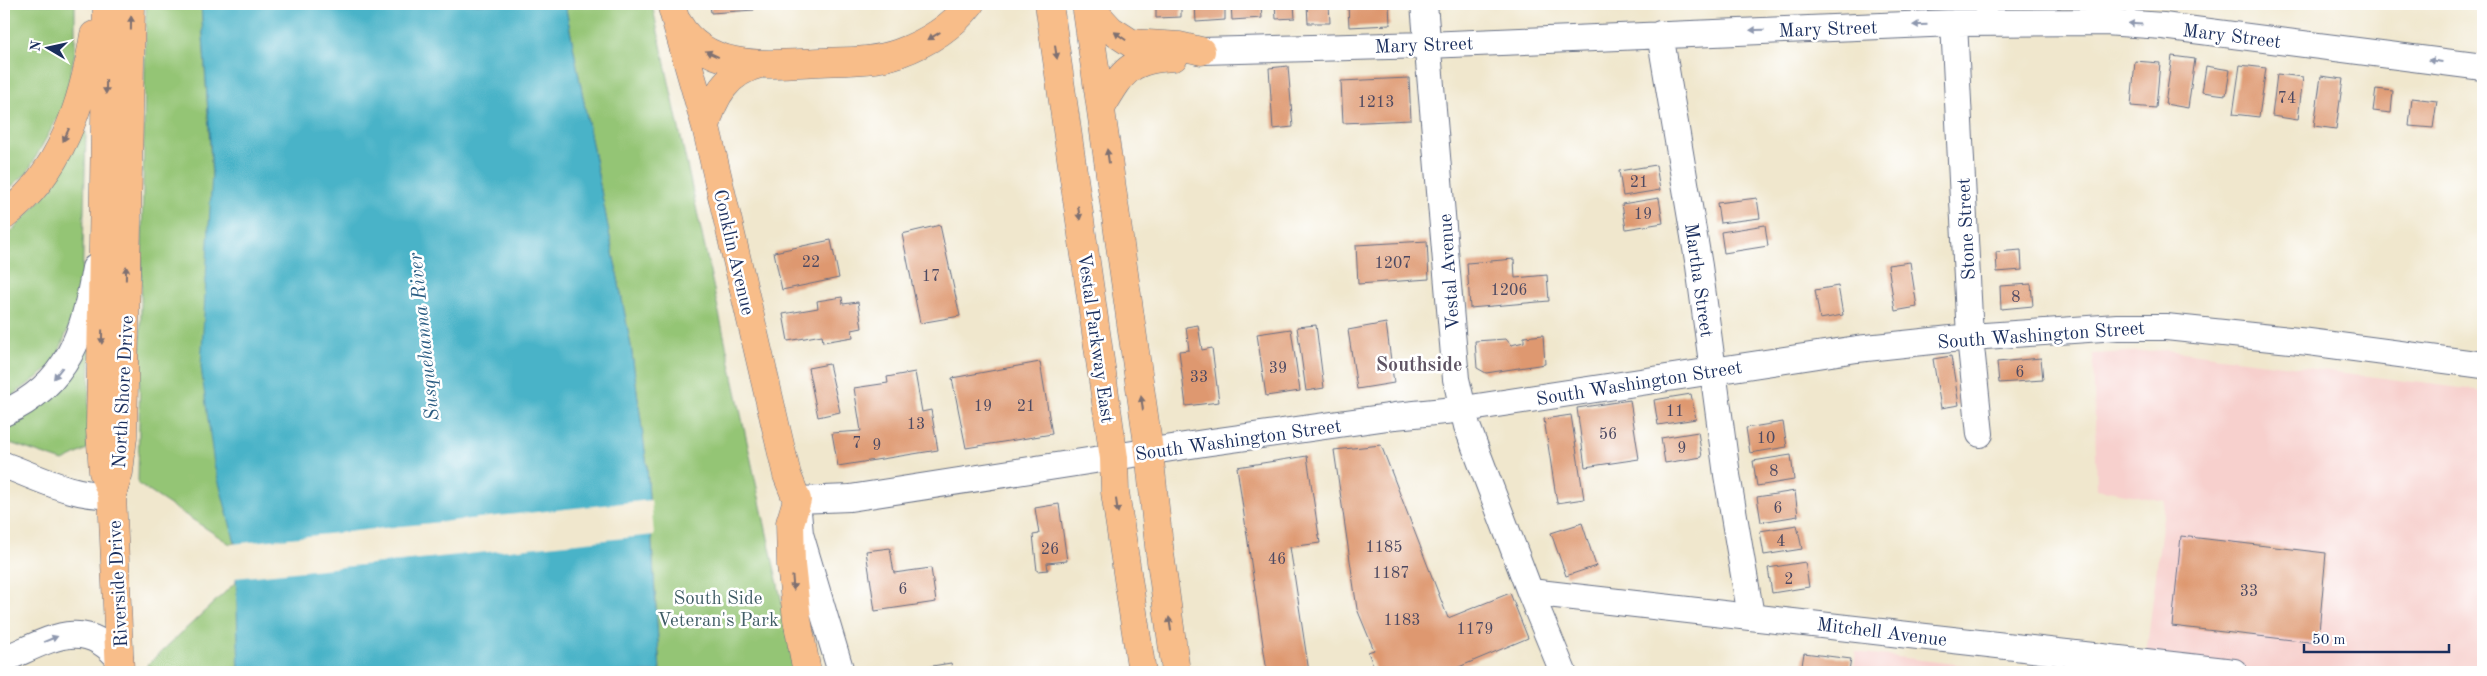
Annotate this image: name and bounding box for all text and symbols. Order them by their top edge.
one-way arrow [127,15,135,31]
street label: Mary Street [1778,19,1878,42]
one-way arrow [2126,20,2142,28]
one-way arrow [1912,21,1928,29]
north arrow [22,22,72,72]
street label: Mary Street [2181,22,2282,53]
one-way arrow [1749,27,1765,35]
one-way arrow [927,31,940,41]
one-way arrow [1113,31,1127,41]
street label: Mary Street [1374,35,1474,58]
text: N [28,39,44,53]
one-way arrow [1052,44,1060,60]
one-way arrow [705,49,719,57]
one-way arrow [2427,56,2443,64]
one-way arrow [102,80,110,96]
house number: 74 [2278,91,2296,107]
house number: 1213 [1357,95,1395,111]
one-way arrow [62,128,70,143]
one-way arrow [1103,147,1111,163]
house number: 21 [1630,175,1648,191]
street label: Stone Street [1955,177,1980,281]
street label: Conklin Avenue [709,188,756,317]
one-way arrow [1075,205,1083,221]
house number: 19 [1634,207,1652,223]
street label: Vestal Avenue [1437,213,1464,331]
street label: Martha Street [1680,222,1715,339]
water label: Susquehanna River [406,251,444,422]
street label: Vestal Parkway East [1073,252,1116,425]
house number: 22 [802,255,820,271]
house number: 1207 [1374,256,1412,272]
one-way arrow [122,265,130,281]
house number: 17 [922,269,940,285]
house number: 1206 [1490,283,1528,299]
house number: 8 [2011,290,2021,306]
street label: North Shore Drive [111,315,138,469]
street label: South Washington Street [1937,320,2146,353]
one-way arrow [98,330,106,346]
district label: Southside [1376,356,1462,376]
street label: South Washington Street [1535,359,1744,410]
house number: 39 [1269,361,1287,377]
house number: 6 [2015,365,2025,381]
one-way arrow [52,366,63,379]
house number: 33 [1190,370,1208,386]
one-way arrow [1138,395,1146,411]
house number: 19 [974,399,992,415]
house number: 21 [1017,399,1035,415]
house number: 11 [1666,404,1684,420]
house number: 13 [907,417,925,433]
street label: South Washington Street [1134,418,1343,465]
house number: 56 [1599,427,1617,443]
house number: 10 [1757,431,1775,447]
house number: 7 [852,436,862,452]
house number: 9 [872,438,882,454]
house number: 9 [1677,441,1687,457]
house number: 8 [1769,464,1779,480]
one-way arrow [1113,498,1121,514]
house number: 6 [1773,501,1783,517]
street label: Riverside Drive [107,520,132,648]
house number: 4 [1776,534,1786,550]
house number: 1185 [1365,540,1403,556]
house number: 26 [1041,542,1059,558]
house number: 46 [1268,552,1286,568]
house number: 1187 [1372,566,1410,582]
house number: 2 [1784,572,1794,588]
one-way arrow [789,575,797,591]
house number: 6 [898,582,908,598]
house number: 33 [2240,584,2258,600]
park label: South Side Veteran's Park [657,590,779,631]
house number: 1183 [1383,613,1421,629]
one-way arrow [1165,616,1173,632]
street label: Mitchell Avenue [1816,616,1948,651]
scale bar [2304,621,2450,653]
house number: 1179 [1456,622,1494,638]
text: 50 m [2312,633,2346,648]
one-way arrow [44,635,59,642]

